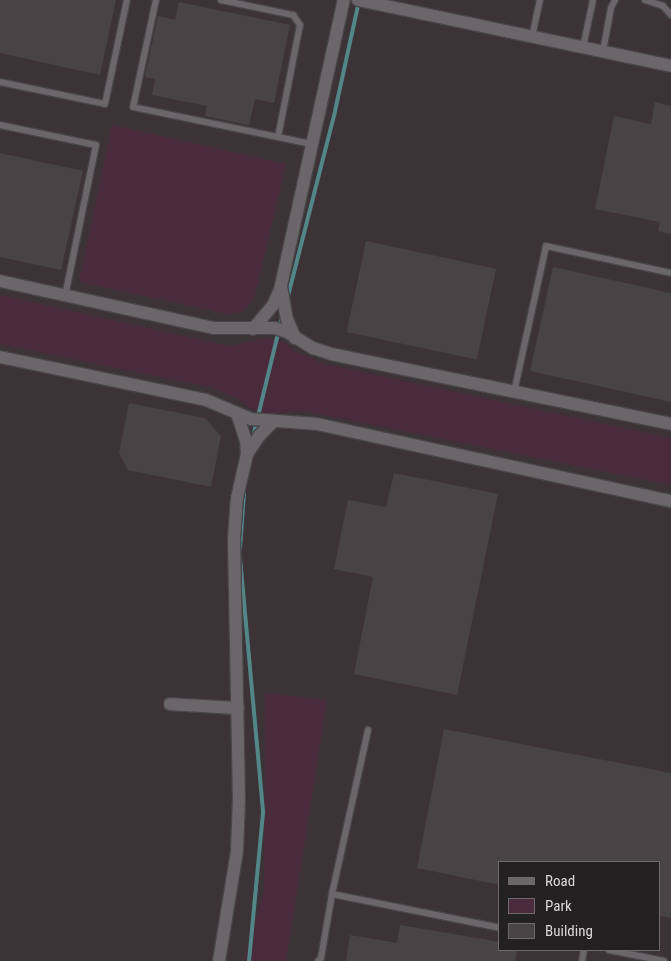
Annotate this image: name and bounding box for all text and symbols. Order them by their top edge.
legend [498,861,661,951]
text: Road [545,872,575,890]
text: Park [545,897,572,915]
text: Building [545,922,593,940]

